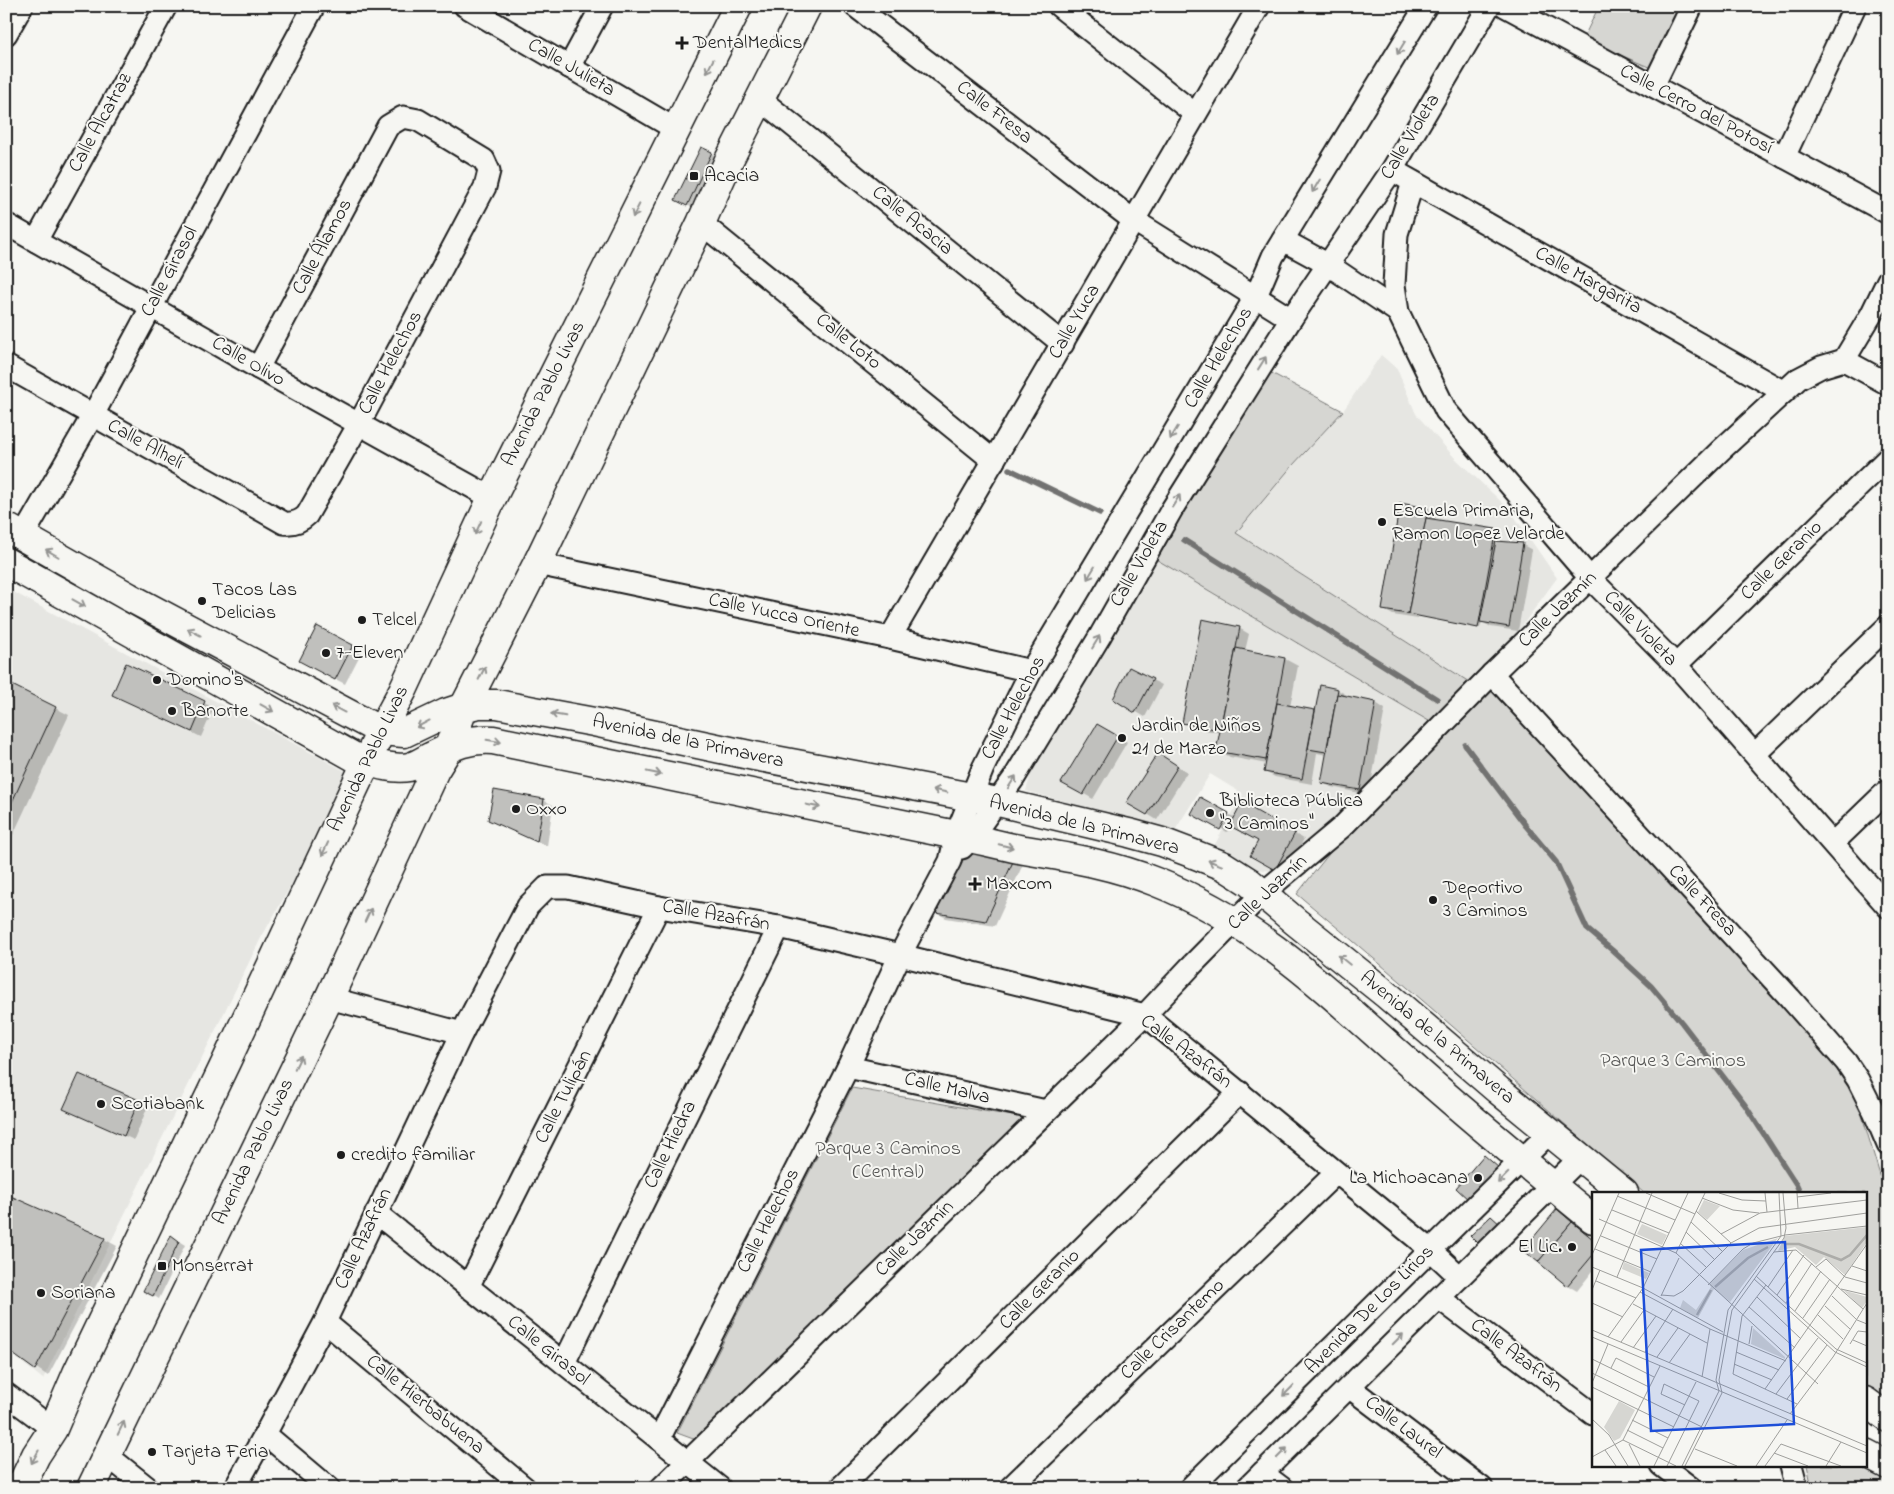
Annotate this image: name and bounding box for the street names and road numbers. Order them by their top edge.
street label: Calle Julieta [522,31,620,105]
street label: Calle Cerro del Potosí [1614,57,1778,163]
street label: Calle Alcatraz [62,67,141,178]
street label: Calle Fresa [950,74,1038,152]
street label: Calle Violeta [1374,88,1448,186]
street label: Calle Acacia [865,179,959,263]
street label: Calle Álamos [286,194,360,300]
street label: Calle Girasol [134,222,206,322]
street label: Calle Margarita [1529,240,1647,323]
street label: Calle Yuca [1042,279,1108,365]
street label: Calle Helechos [1177,302,1261,414]
street label: Calle Helechos [351,306,431,420]
street label: Calle Loto [809,306,887,378]
street label: Avenida Pablo Livas [495,316,593,472]
street label: Calle Olivo [206,329,290,395]
street label: Calle Alhelí [101,412,189,478]
street label: Calle Geranio [1734,514,1830,608]
street label: Calle Violeta [1103,515,1177,613]
street label: Calle Jazmín [1512,565,1604,655]
street label: Calle Violeta [1596,584,1684,674]
street label: Calle Yucca Oriente [706,586,862,646]
street label: Calle Helechos [974,651,1054,765]
street label: Avenida Pablo Livas [321,681,417,837]
street label: Avenida de la Primavera [589,708,787,776]
street label: Avenida de la Primavera [986,788,1182,864]
street label: Calle Jazmín [1221,848,1315,938]
street label: Calle Fresa [1661,858,1743,944]
street label: Calle Azafrán [660,892,772,940]
street label: Avenida de la Primavera [1353,964,1521,1112]
street label: Calle Azafrán [1134,1008,1238,1096]
street label: Calle Tulipán [528,1045,600,1149]
street label: Calle Malva [901,1065,993,1113]
street label: Avenida Pablo Livas [206,1074,302,1230]
street label: Calle Hiedra [637,1096,705,1194]
street label: Calle Helechos [730,1163,808,1279]
street label: Calle Azafrán [328,1183,400,1294]
street label: Calle Jazmín [869,1194,961,1284]
street label: Avenida De Los Lirios [1299,1239,1441,1381]
street label: Calle Geranio [993,1243,1087,1337]
street label: Calle Crisantemo [1114,1272,1232,1388]
street label: Calle Girasol [500,1309,596,1393]
street label: Calle Azafrán [1464,1312,1568,1400]
street label: Calle Hierbabuena [359,1348,491,1462]
street label: Calle Laurel [1358,1389,1448,1467]

